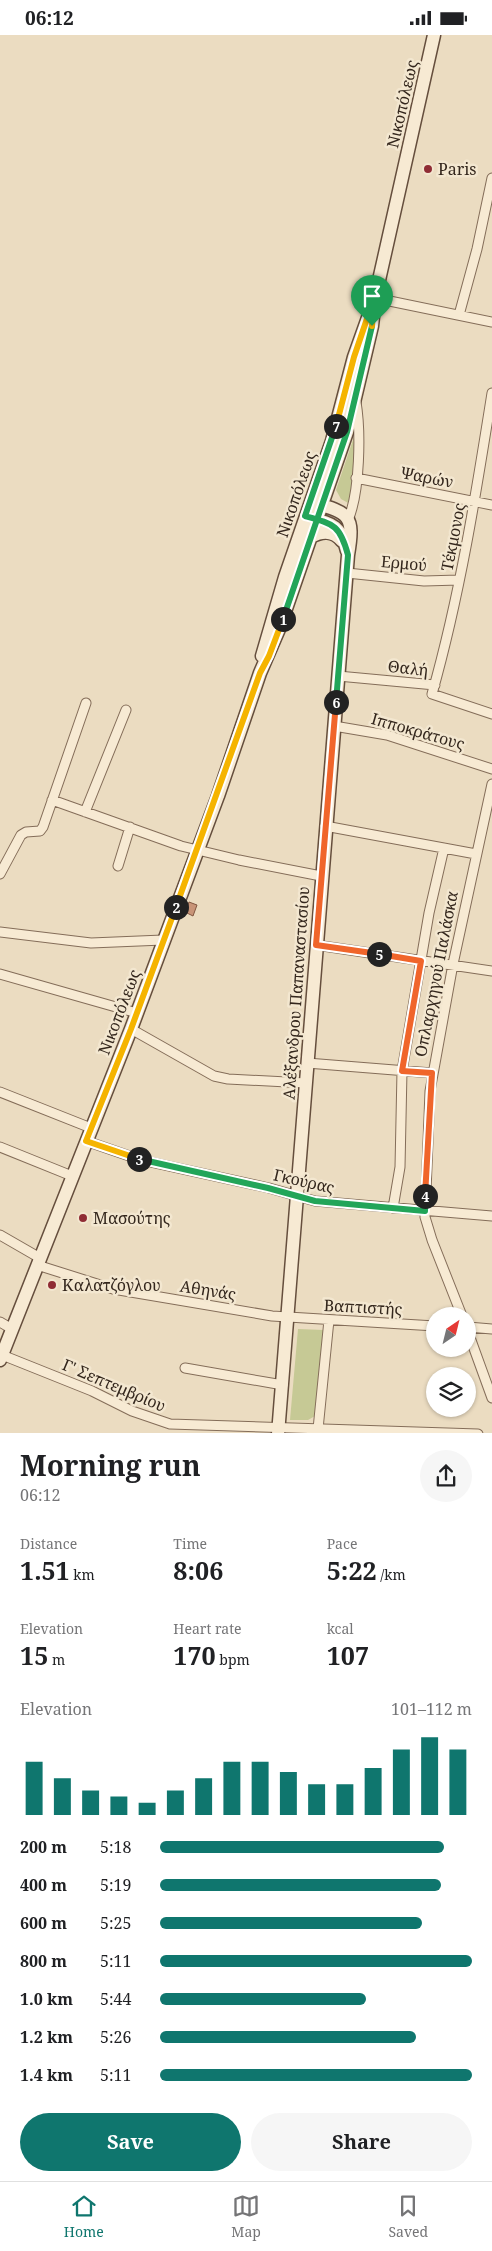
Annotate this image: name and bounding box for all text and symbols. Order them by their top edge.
text: 06:12 [25,5,74,31]
street label: Νικοπόλεως [381,57,423,150]
place label: Paris [438,158,477,180]
marker: Paris [422,163,434,175]
pin [351,275,393,326]
icon: arrive [358,282,386,310]
pin: 7 [324,413,348,439]
text: 7 [333,417,340,436]
street label: Νικοπόλεως [271,448,321,540]
street label: Ψαρών [399,461,455,493]
street label: Τέκμονος [436,501,470,573]
street label: Ερμού [380,550,428,576]
pin: 1 [270,607,296,631]
text: 1 [280,610,287,629]
street label: Θαλή [387,655,429,681]
pin: 6 [324,689,348,715]
text: 6 [333,693,340,712]
street label: Ιπποκράτους [369,707,468,755]
street label: Αλέξανδρου Παπαναστασίου [278,886,314,1100]
street label: Οπλαρχηγού Παλάσκα [409,889,463,1059]
pin: 2 [164,895,188,919]
text: 2 [173,898,180,917]
pin: 5 [366,941,392,967]
text: 5 [376,945,383,964]
street label: Νικοπόλεως [93,966,145,1058]
pin: 3 [126,1147,152,1171]
text: 3 [136,1150,143,1169]
street label: Γκούρας [271,1163,337,1199]
pin: 4 [412,1183,438,1209]
text: 4 [422,1187,429,1206]
place label: Μασούτης [93,1207,171,1229]
marker: Μασούτης [77,1212,89,1224]
place label: Καλατζόγλου [62,1274,161,1296]
street label: Αθηνάς [179,1275,238,1305]
marker: Καλατζόγλου [46,1279,58,1291]
street label: Βαπτιστής [323,1294,403,1320]
north arrow [426,1307,476,1357]
map controls [426,1307,476,1417]
street label: Γ' Σεπτεμβρίου [59,1353,169,1417]
button: layers [426,1367,476,1417]
text: Morning run [20,1446,201,1484]
button: share [420,1450,472,1502]
text: 06:12 [20,1484,60,1506]
text: Distance [20,1534,77,1553]
text: Time [173,1534,207,1553]
text: Pace [327,1534,357,1553]
text: 1.51 [20,1553,70,1587]
text: 8:06 [173,1553,223,1587]
text: 5:22 [327,1553,377,1587]
text: km [70,1565,95,1584]
text: /km [377,1565,406,1584]
text: Elevation [20,1619,83,1638]
text: Heart rate [173,1619,242,1638]
text: kcal [327,1619,354,1638]
text: 15 [20,1638,48,1672]
text: 170 [173,1638,216,1672]
text: 107 [327,1638,369,1672]
text: m [48,1650,65,1669]
text: bpm [216,1650,250,1669]
text: Elevation [20,1698,92,1720]
text: 101–112 m [391,1698,472,1720]
text: 200 m [20,1836,67,1858]
text: 5:18 [100,1836,131,1858]
text: 400 m [20,1874,67,1896]
text: 5:19 [100,1874,131,1896]
text: 600 m [20,1912,67,1934]
text: 5:25 [100,1912,131,1934]
text: 800 m [20,1950,67,1972]
text: 5:11 [100,1950,131,1972]
text: 1.0 km [20,1988,73,2010]
text: 5:44 [100,1988,131,2010]
text: 1.2 km [20,2026,73,2048]
text: 5:26 [100,2026,131,2048]
text: 1.4 km [20,2064,73,2086]
text: 5:11 [100,2064,131,2086]
button: Save [20,2113,241,2171]
button: Share [251,2113,472,2171]
tab: Home [64,2192,104,2241]
tab: Map [231,2192,261,2241]
tab: Saved [388,2192,428,2241]

